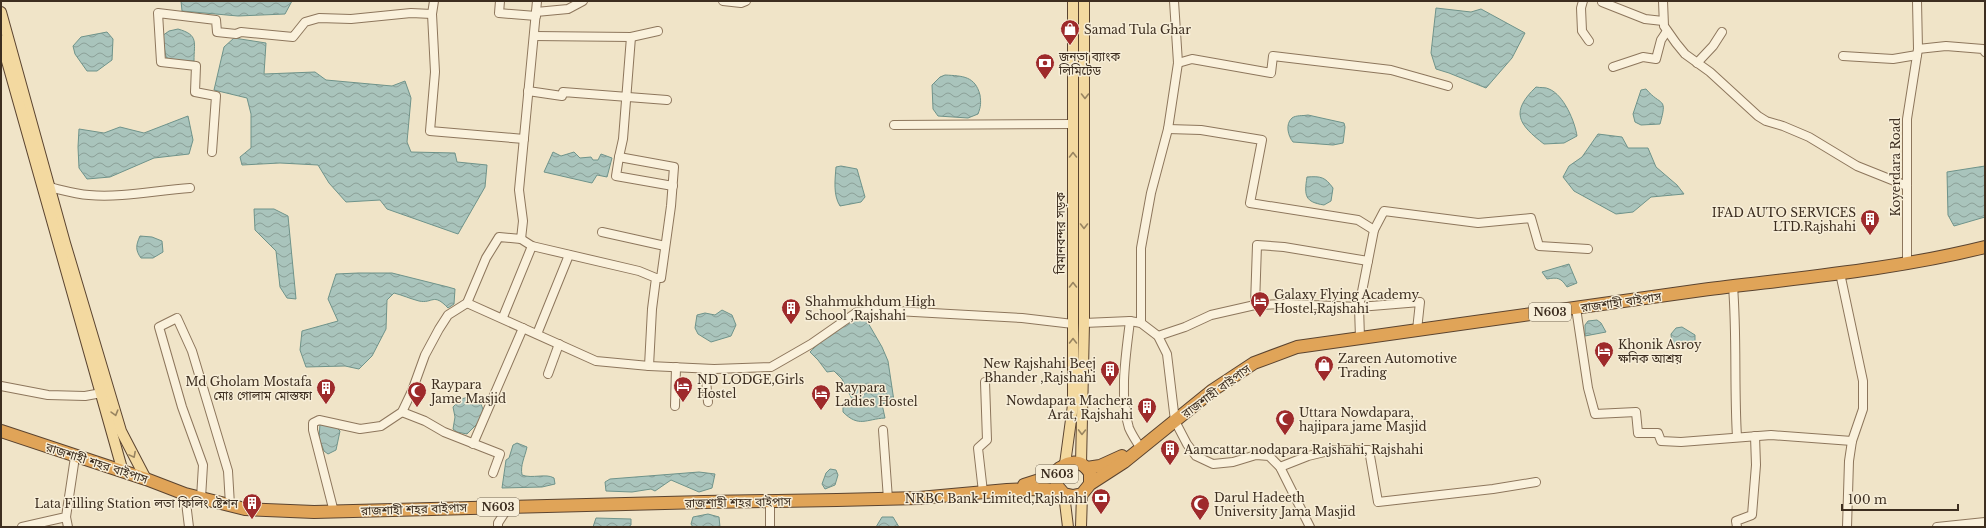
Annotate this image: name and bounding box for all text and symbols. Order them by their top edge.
shop icon: Samad Tula Ghar [1059,18,1081,46]
place label: Samad Tula Ghar [1084,22,1191,37]
place label: জনতা ব্যাংক লিমিটেড [1058,49,1121,78]
bank icon: জনতা ব্যাংক লিমিটেড [1034,52,1056,80]
one-way arrow [1080,93,1089,99]
street label: Koyerdara Road [1888,118,1903,216]
one-way arrow [1069,152,1077,158]
street label: বিমানবন্দর সড়ক [1053,192,1068,275]
place label: IFAD AUTO SERVICES LTD.Rajshahi [1712,205,1856,234]
building icon: IFAD AUTO SERVICES LTD.Rajshahi [1859,208,1881,236]
one-way arrow [1080,223,1088,229]
one-way arrow [1069,282,1077,288]
place label: Galaxy Flying Academy Hostel,Rajshahi [1274,287,1419,316]
street label: রাজশাহী বাইপাস [1579,289,1663,315]
hotel icon: Galaxy Flying Academy Hostel,Rajshahi [1249,290,1271,318]
place label: Shahmukhdum High School ,Rajshahi [805,294,936,323]
building icon: Shahmukhdum High School ,Rajshahi [780,297,802,325]
road number: N603 [1529,303,1571,321]
place label: Khonik Asroy ক্ষনিক আশ্রয় [1617,337,1702,366]
one-way arrow [1069,338,1077,344]
hotel icon: Khonik Asroy ক্ষনিক আশ্রয় [1593,340,1615,368]
place label: Zareen Automotive Trading [1338,351,1457,380]
shop icon: Zareen Automotive Trading [1313,354,1335,382]
place label: New Rajshahi Beej Bhander ,Rajshahi [983,356,1096,385]
building icon: New Rajshahi Beej Bhander ,Rajshahi [1099,359,1121,387]
street label: রাজশাহী বাইপাস [1178,361,1254,421]
place label: ND LODGE,Girls Hostel [697,372,804,401]
place label: Md Gholam Mostafa মোঃ গোলাম মোস্তফা [185,374,313,403]
hotel icon: ND LODGE,Girls Hostel [672,375,694,403]
building icon: Md Gholam Mostafa মোঃ গোলাম মোস্তফা [315,377,337,405]
place label: Raypara Jame Masjid [429,377,506,406]
mosque icon: Raypara Jame Masjid [406,380,428,408]
place label: Raypara Ladies Hostel [835,380,918,409]
hotel icon: Raypara Ladies Hostel [810,383,832,411]
place label: Nowdapara Machera Arat, Rajshahi [1006,393,1133,422]
building icon: Nowdapara Machera Arat, Rajshahi [1136,396,1158,424]
place label: Uttara Nowdapara, hajipara jame Masjid [1299,405,1427,434]
mosque icon: Uttara Nowdapara, hajipara jame Masjid [1274,408,1296,436]
one-way arrow [111,410,119,416]
one-way arrow [1078,429,1086,435]
building icon: Aamcattar nodapara Rajshahi, Rajshahi [1159,438,1181,466]
street label: রাজশাহী শহর বাইপাস [43,439,150,487]
place label: Aamcattar nodapara Rajshahi, Rajshahi [1183,442,1423,457]
one-way arrow [129,451,136,458]
road number: N603 [1036,465,1078,483]
scale bar [1842,486,1958,512]
bank icon: NRBC Bank Limited,Rajshahi [1090,487,1112,515]
place label: Darul Hadeeth University Jama Masjid [1214,490,1356,519]
place label: NRBC Bank Limited,Rajshahi [905,491,1087,506]
building icon: Lata Filling Station লতা ফিলিং ষ্টেশন [241,492,263,520]
text: 100 m [1848,492,1887,507]
mosque icon: Darul Hadeeth University Jama Masjid [1189,493,1211,521]
street label: রাজশাহী শহর বাইপাস [684,494,792,510]
place label: Lata Filling Station লতা ফিলিং ষ্টেশন [34,496,239,511]
road number: N603 [477,498,519,516]
street label: রাজশাহী শহর বাইপাস [360,500,468,518]

